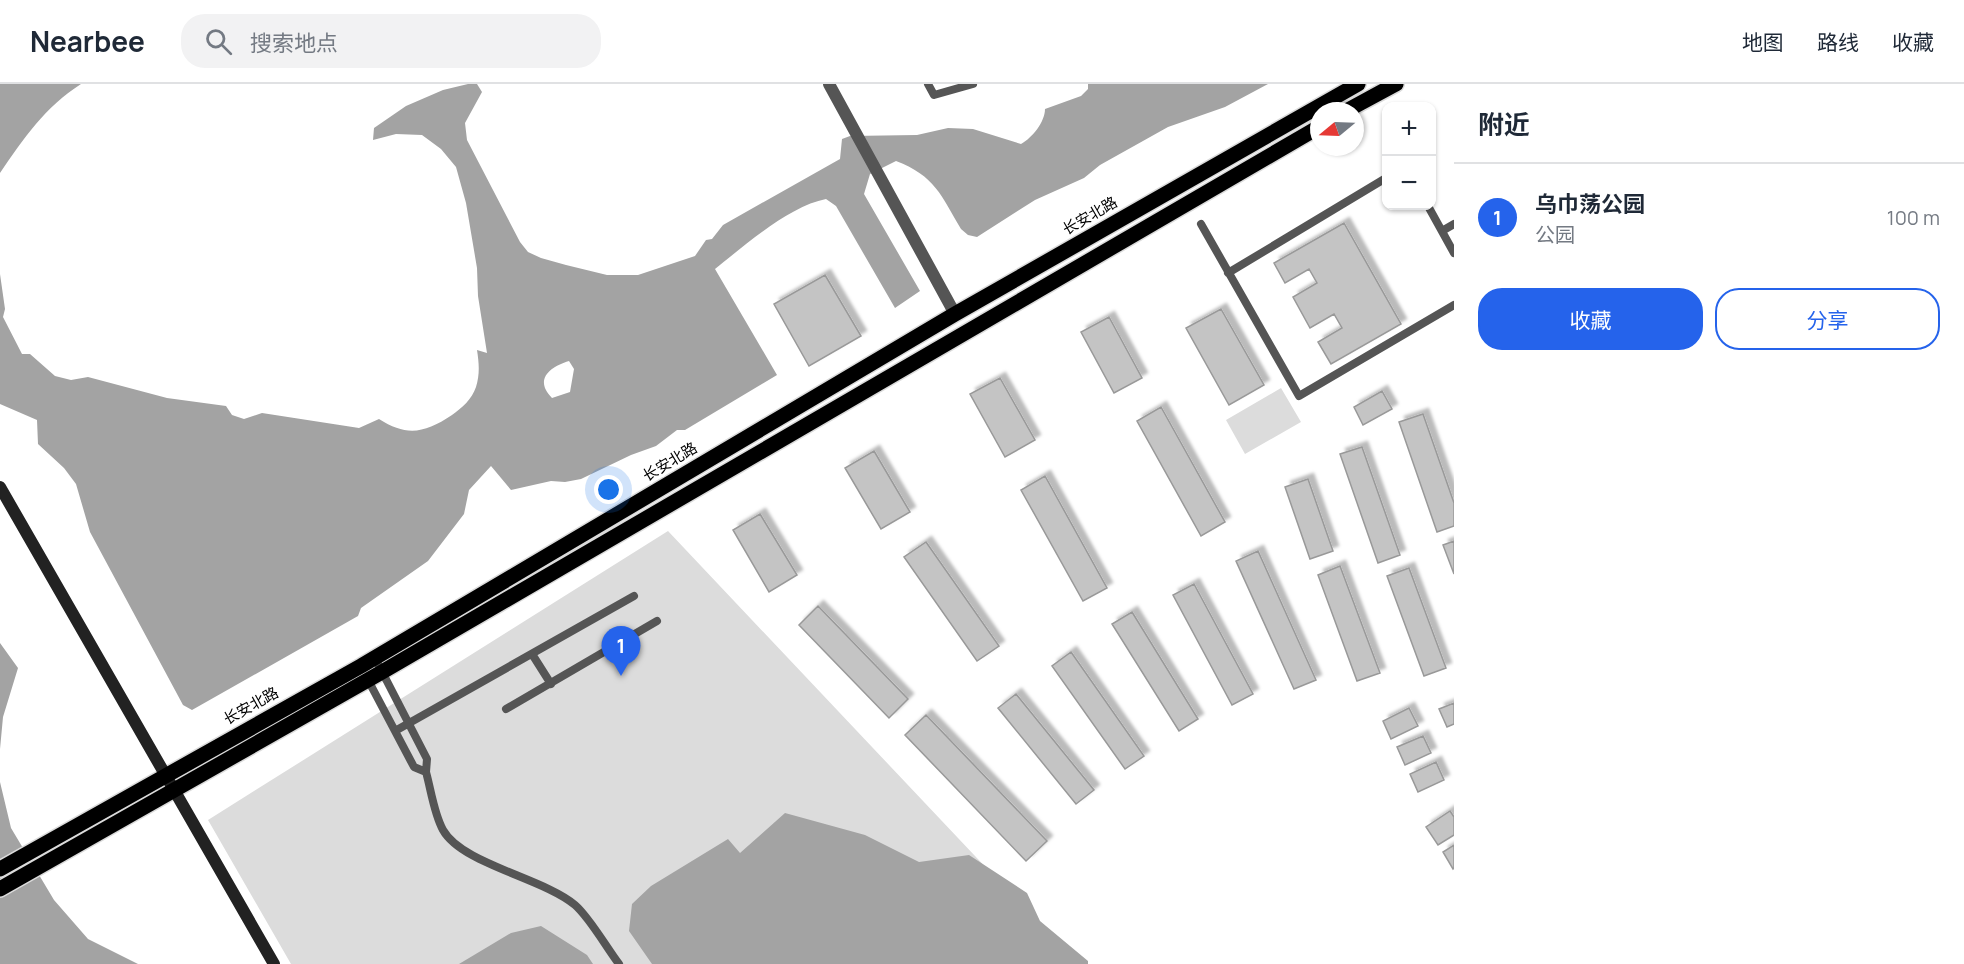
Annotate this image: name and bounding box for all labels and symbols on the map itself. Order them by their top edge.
north arrow [1310,102,1364,156]
street label: 长安北路 [1059,191,1121,240]
street label: 长安北路 [639,437,701,486]
your location [594,475,623,504]
pin: 1 [602,626,640,676]
street label: 长安北路 [219,682,282,729]

